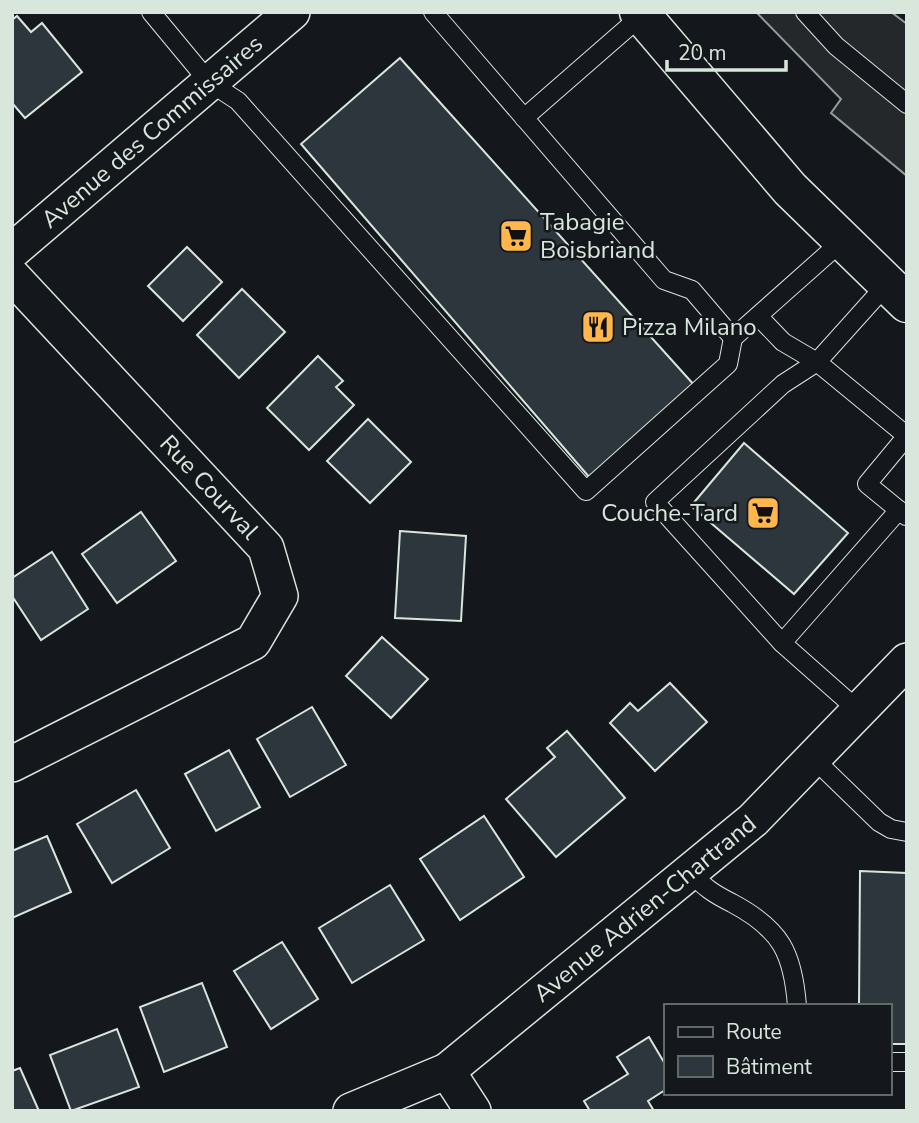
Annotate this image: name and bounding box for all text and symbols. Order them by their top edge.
street label: Avenue des Commissaires [34,28,270,235]
scale bar [667,28,786,72]
text: 20 m [678,39,727,67]
place label: Tabagie Boisbriand [540,206,655,266]
supermarket icon: Tabagie Boisbriand [497,217,535,255]
restaurant icon: Pizza Milano [579,308,617,346]
place label: Pizza Milano [622,311,757,343]
street label: Rue Courval [153,428,266,546]
supermarket icon: Couche-Tard [744,494,782,532]
place label: Couche-Tard [601,497,738,529]
street label: Avenue Adrien-Chartrand [527,808,763,1010]
legend [664,1004,891,1095]
text: Route [726,1018,782,1046]
text: Bâtiment [726,1053,813,1081]

